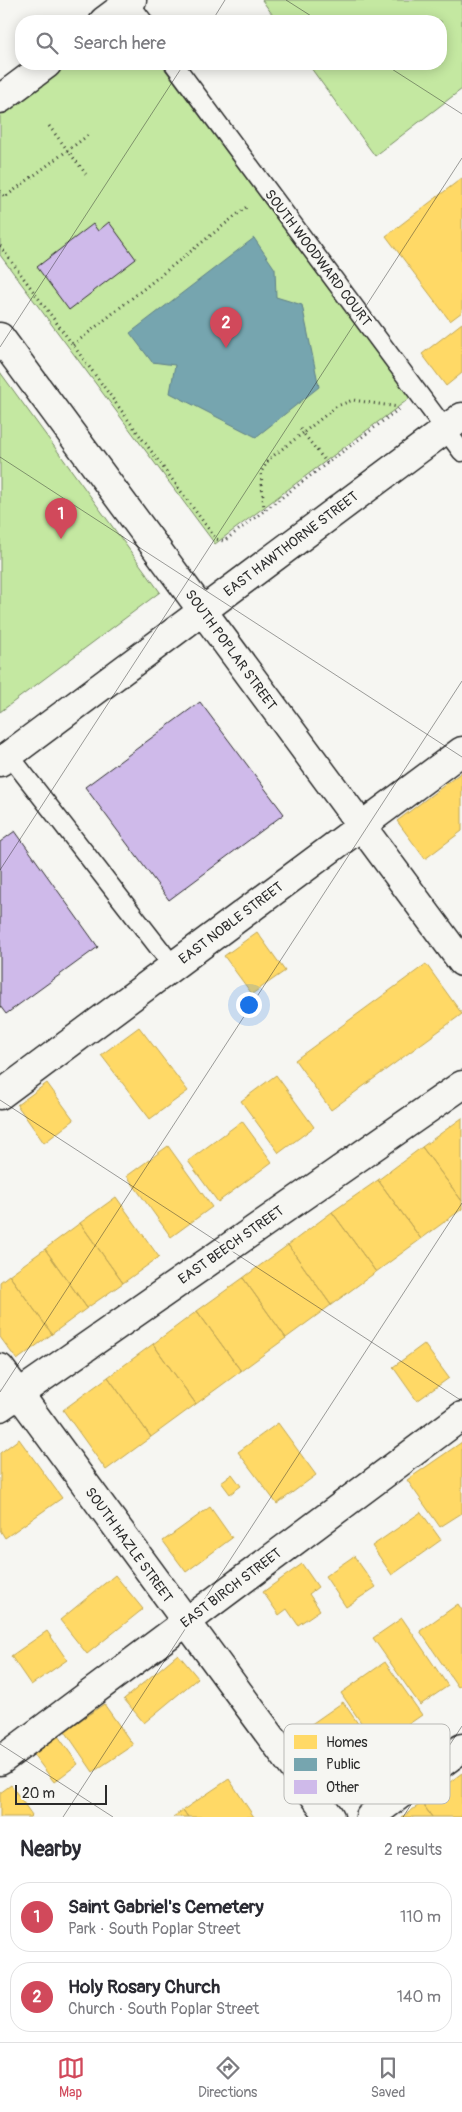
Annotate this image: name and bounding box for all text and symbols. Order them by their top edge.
search box [15,15,447,70]
icon: search [33,29,61,57]
text: Search here [73,31,166,55]
street label: SOUTH WOODWARD COURT [261,186,375,330]
pin: 2 [210,307,242,348]
street label: EAST HAWTHORNE STREET [220,488,362,600]
pin: 1 [45,498,77,539]
street label: SOUTH POPLAR STREET [182,586,281,714]
street label: EAST NOBLE STREET [175,878,287,968]
your location [236,992,262,1018]
street label: EAST BEECH STREET [175,1202,287,1288]
street label: SOUTH HAZLE STREET [82,1484,177,1606]
street label: EAST BIRCH STREET [177,1544,285,1632]
legend [284,1724,450,1804]
text: Homes [326,1734,368,1751]
text: Public [326,1756,361,1773]
text: Other [326,1779,359,1796]
scale bar [15,1782,108,1805]
text: 20 m [22,1785,55,1802]
text: Nearby [20,1836,81,1863]
text: 2 results [384,1840,442,1860]
text: Saint Gabriel's Cemetery [68,1895,264,1919]
text: 1 [34,1907,40,1927]
text: 110 m [400,1907,441,1927]
text: Park · South Poplar Street [68,1919,240,1939]
text: Holy Rosary Church [68,1975,220,1999]
text: 2 [33,1987,41,2007]
text: 140 m [397,1987,441,2007]
text: Church · South Poplar Street [68,1999,259,2019]
tab: Map [57,2054,85,2101]
tab: Directions [198,2054,257,2101]
tab: Saved [371,2054,405,2101]

